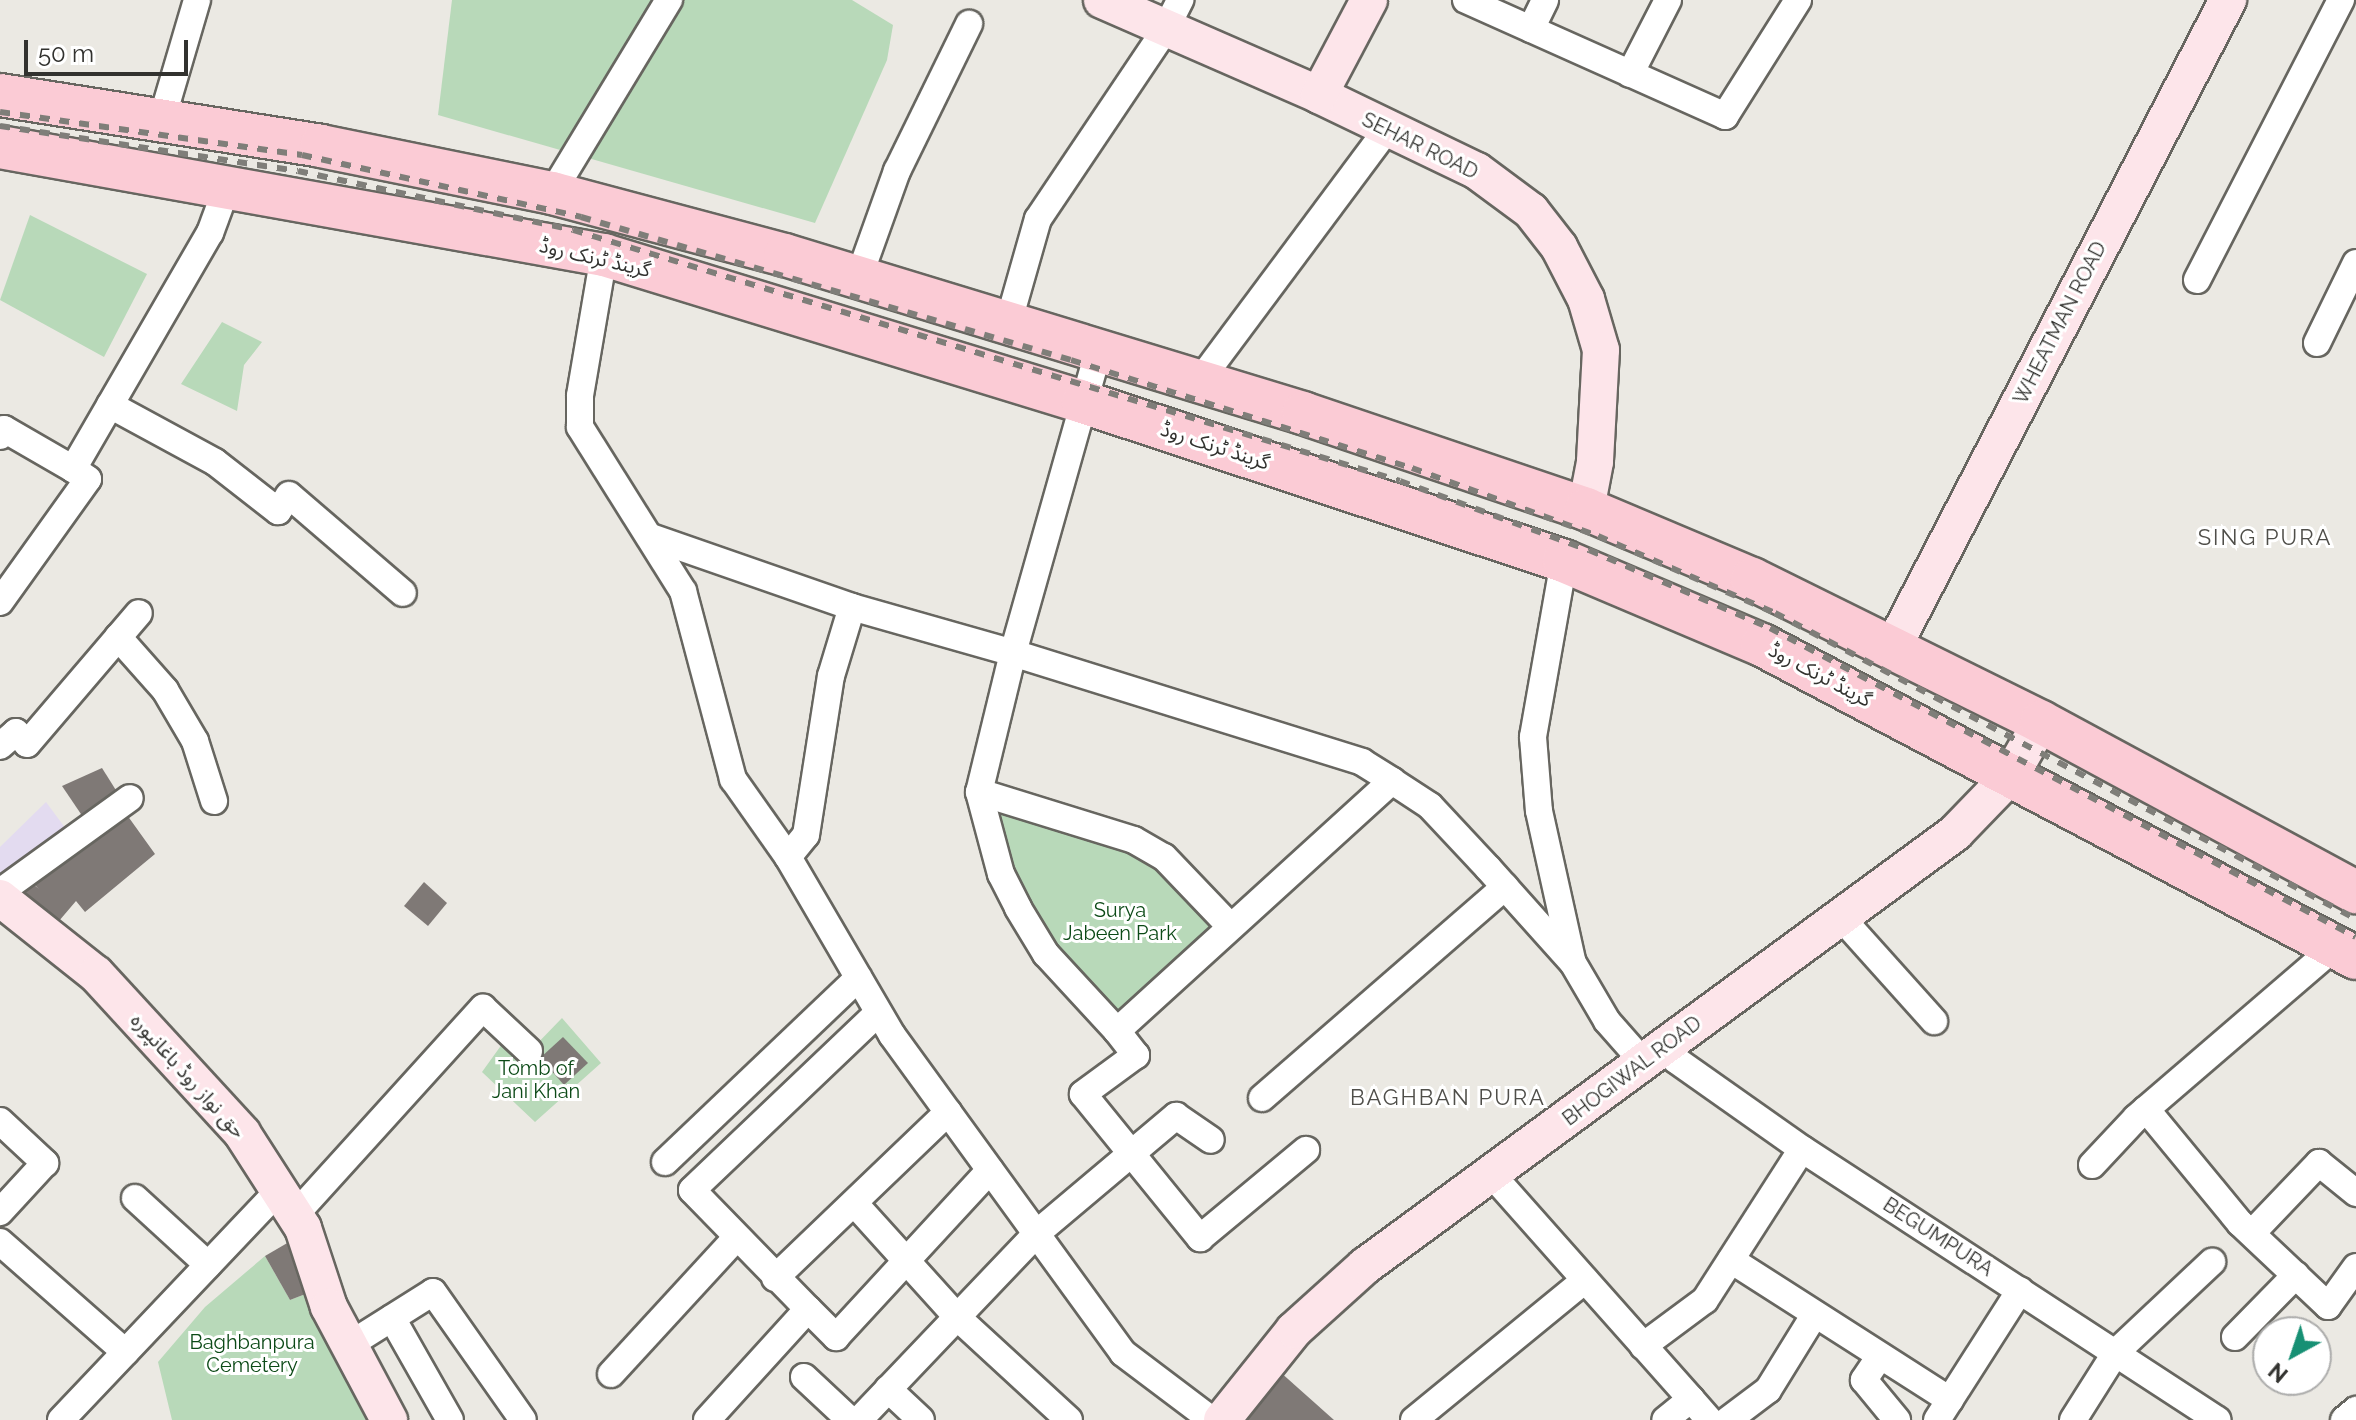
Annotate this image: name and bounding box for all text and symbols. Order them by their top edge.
scale bar [28,24,192,74]
text: 50 m [38,39,94,68]
street label: SEHAR ROAD [1358,108,1482,184]
street label: گرینڈ ٹرنک روڈ [537,234,653,282]
street label: WHEATMAN ROAD [2009,238,2111,408]
street label: گرینڈ ٹرنک روڈ [1157,417,1273,475]
district label: SING PURA [2198,525,2332,551]
street label: گرینڈ ٹرنک روڈ [1764,638,1876,712]
park label: Surya Jabeen Park [1063,899,1177,946]
street label: حق نواز روڈ باغانپورہ [126,1009,250,1143]
street label: BHOGIWAL ROAD [1558,1011,1706,1131]
park label: Tomb of Jani Khan [492,1056,580,1103]
district label: BAGHBAN PURA [1350,1085,1546,1111]
street label: BEGUMPURA [1879,1193,1997,1281]
north arrow [2252,1316,2332,1396]
park label: Baghbanpura Cemetery [189,1331,315,1378]
text: N [2263,1358,2293,1388]

